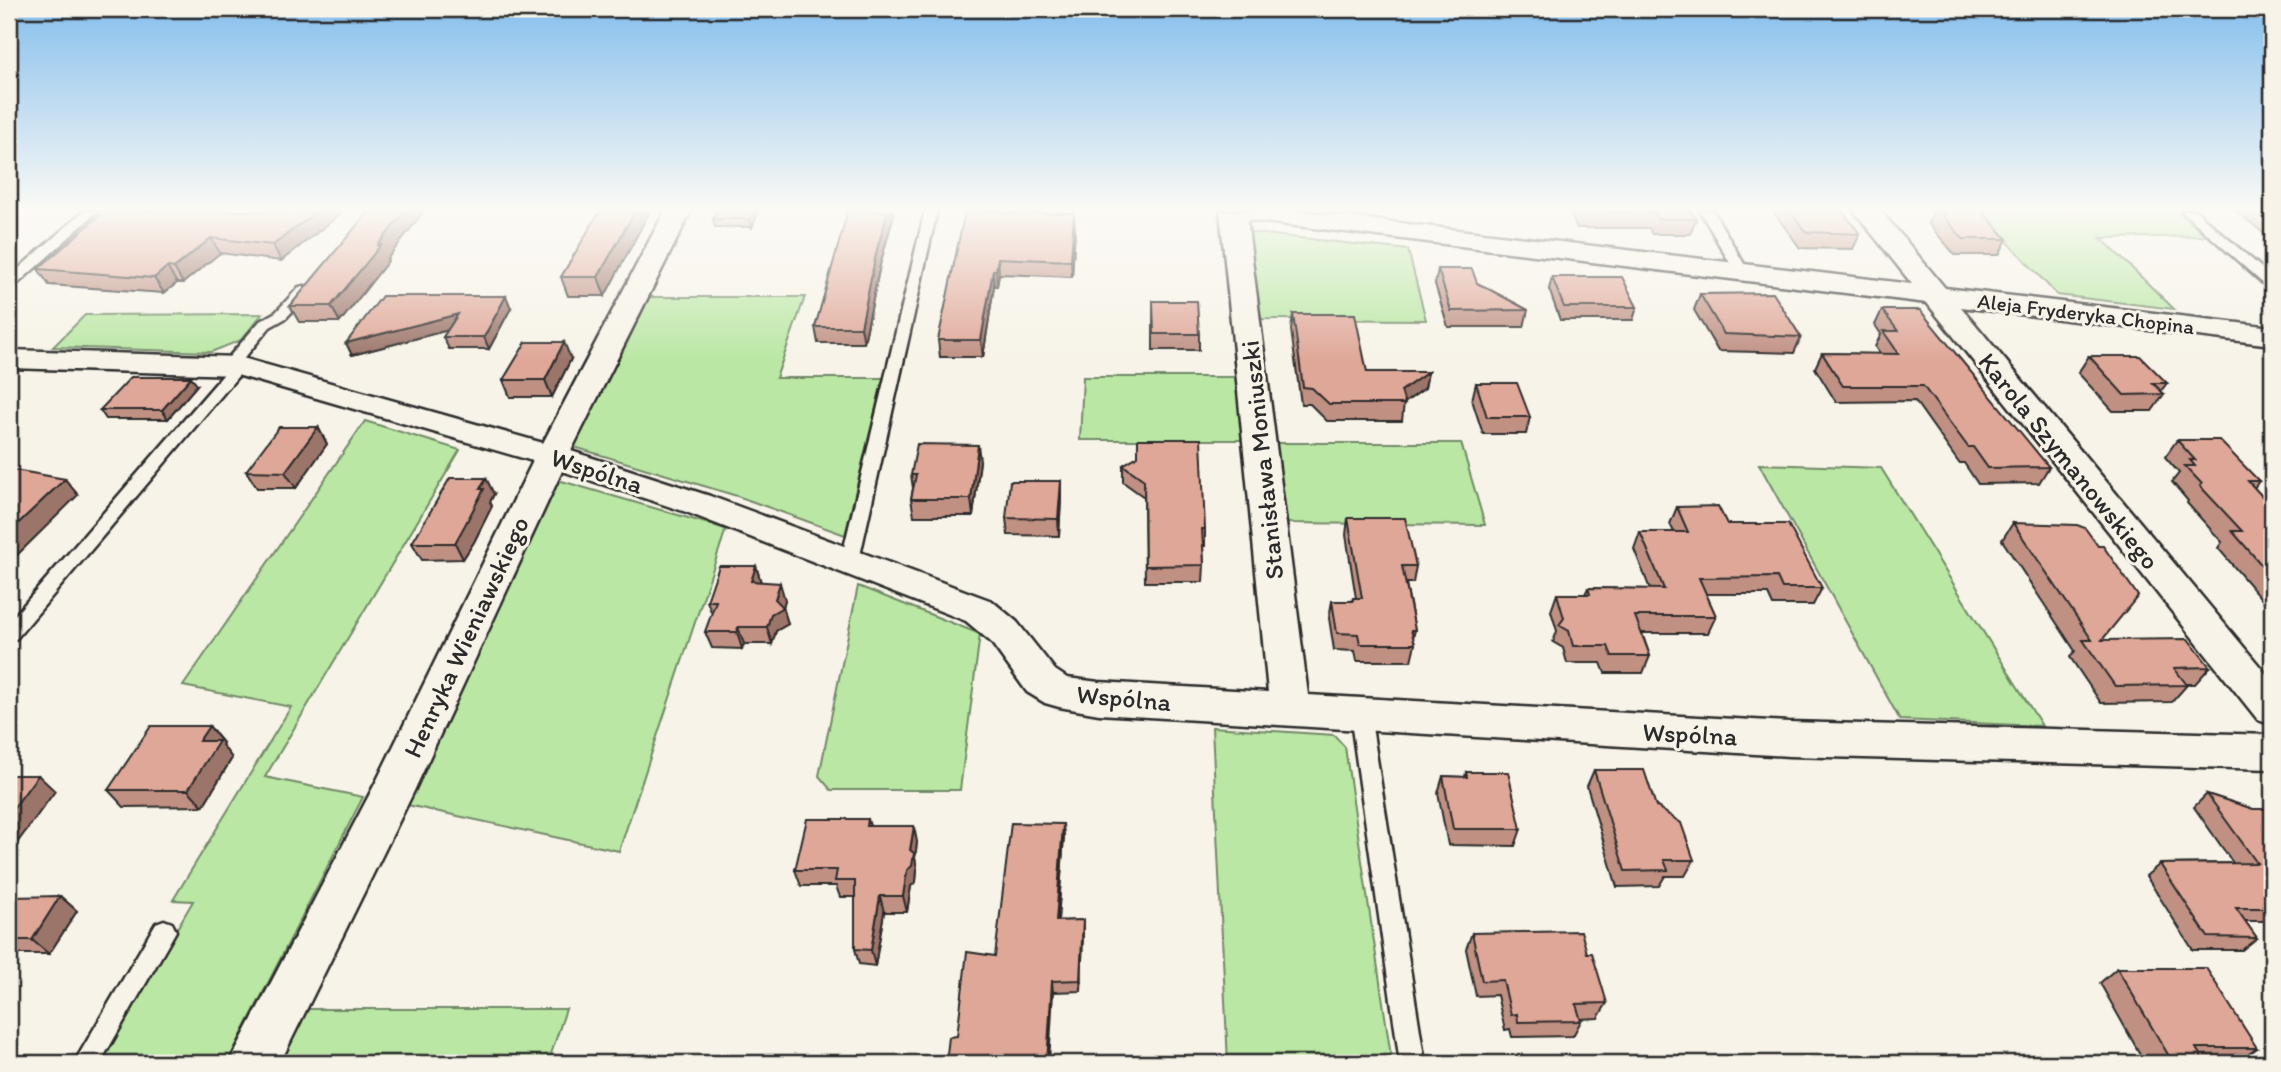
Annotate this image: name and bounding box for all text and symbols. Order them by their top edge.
street label: Aleja Fryderyka Chopina [1976,288,2196,339]
street label: Stanisława Moniuszki [1234,339,1290,581]
street label: Karola Szymanowskiego [1972,346,2166,576]
street label: Wspólna [547,441,648,501]
street label: Henryka Wieniawskiego [396,511,536,763]
street label: Wspólna [1075,678,1173,718]
street label: Wspólna [1642,716,1739,752]

